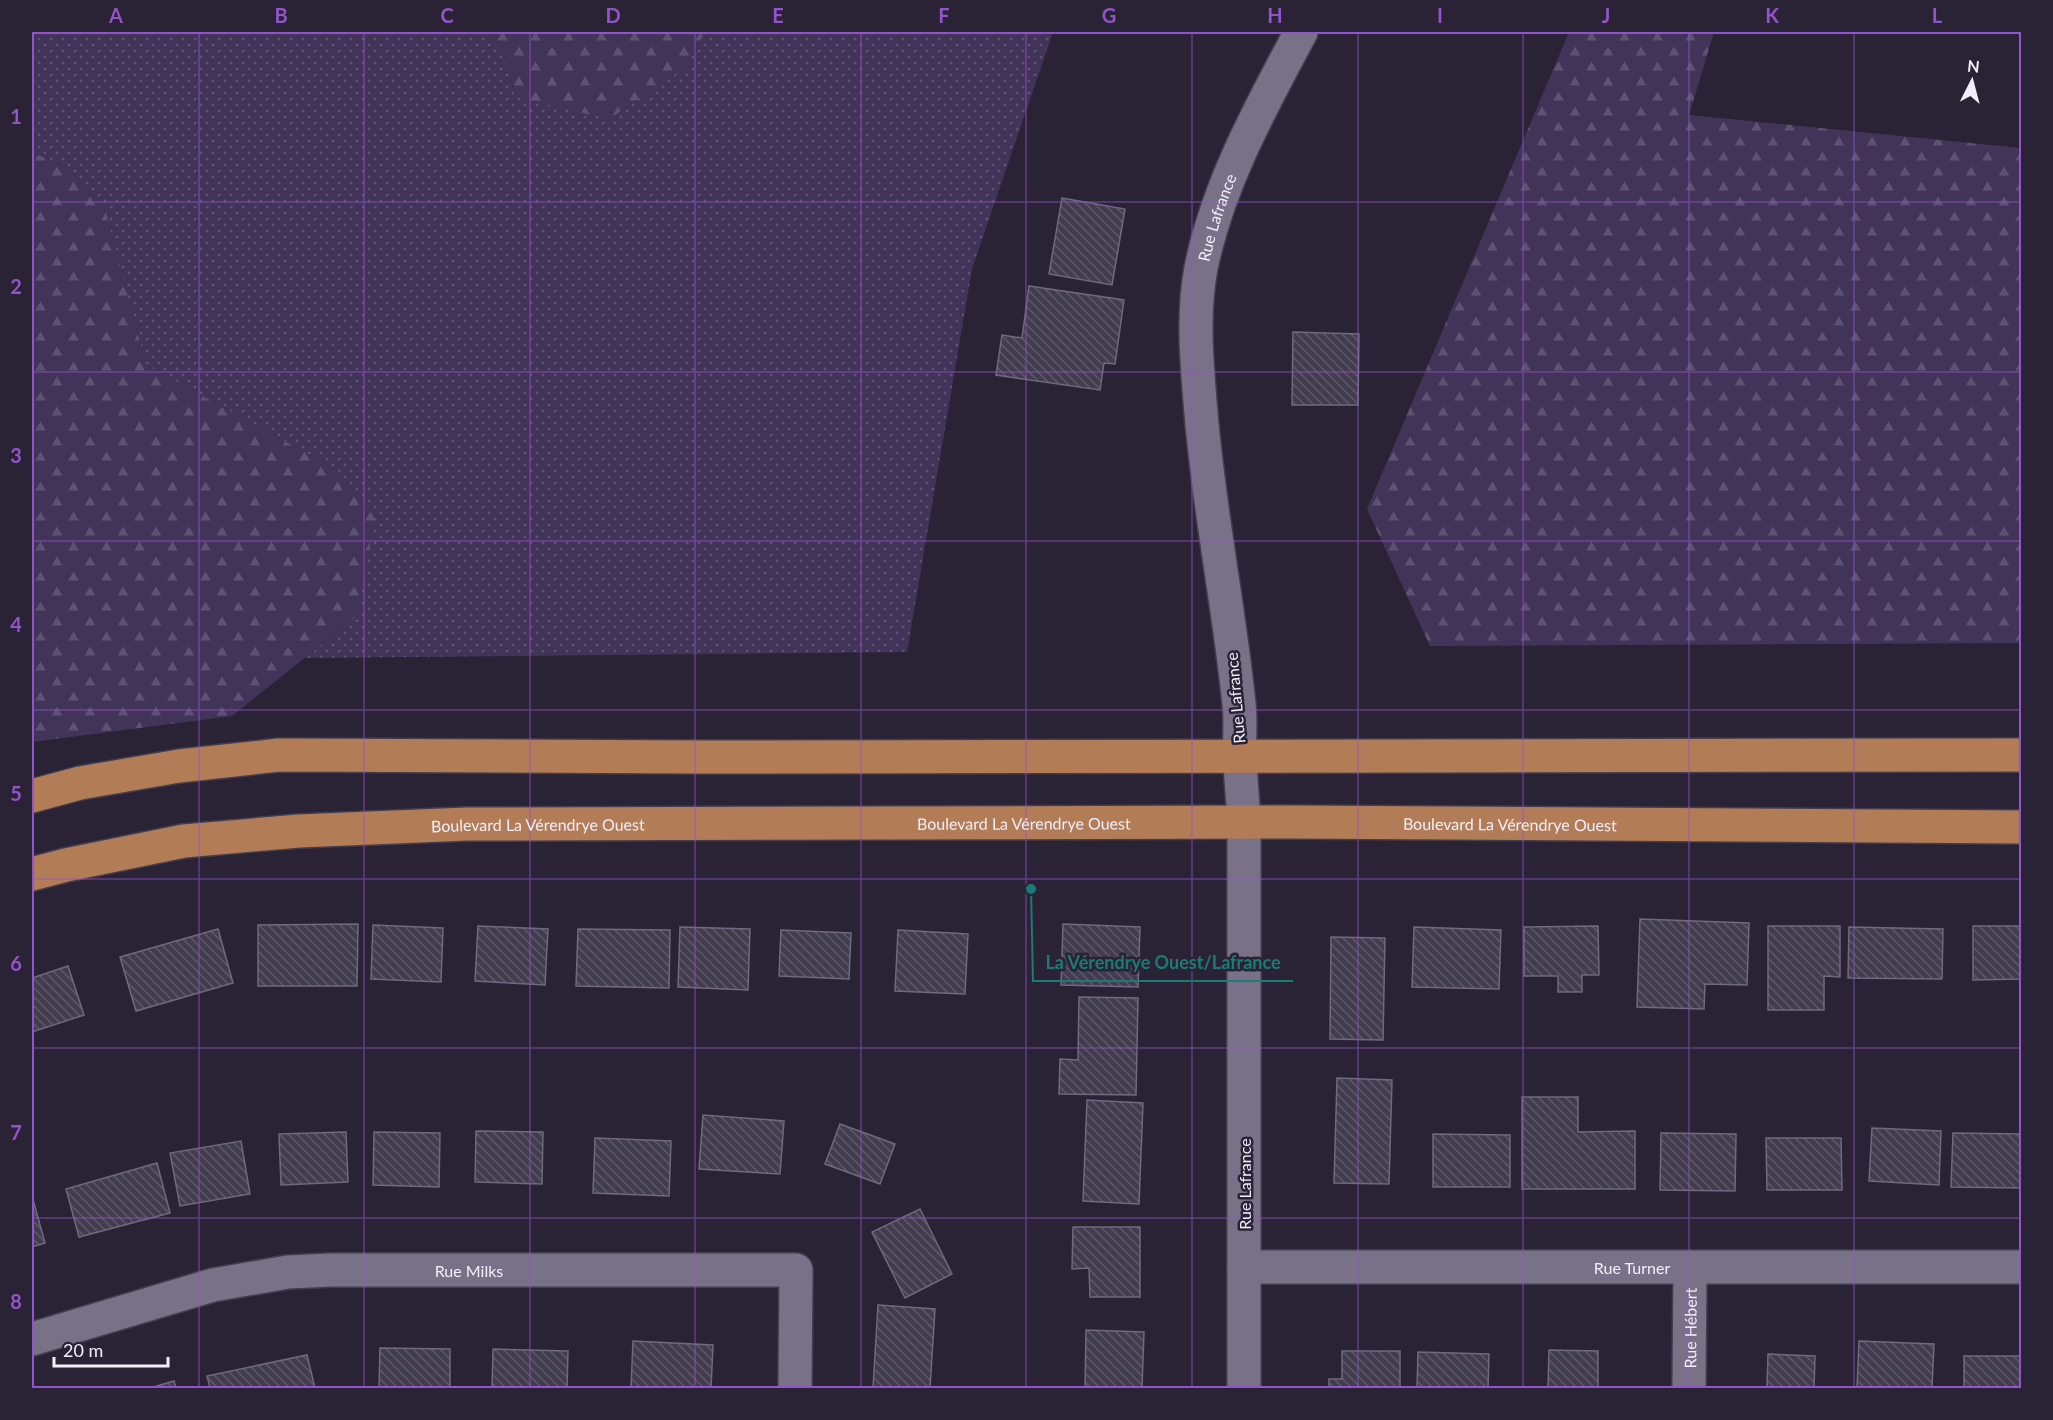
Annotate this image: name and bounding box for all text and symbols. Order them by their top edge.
text: A [108,3,123,27]
text: B [274,3,288,27]
text: C [440,3,454,27]
text: D [605,3,621,27]
text: E [772,3,784,27]
text: F [938,3,950,27]
text: G [1102,3,1116,27]
text: H [1267,3,1283,27]
text: I [1437,3,1443,27]
text: J [1602,3,1610,27]
text: K [1765,3,1779,27]
text: L [1932,3,1943,27]
north arrow [1942,51,2002,111]
text: N [1966,55,1981,76]
text: 1 [10,104,22,128]
street label: Rue Lafrance [1193,171,1239,263]
text: 2 [10,274,22,298]
text: 3 [10,443,22,467]
text: 4 [10,612,22,636]
street label: Rue Lafrance [1222,652,1248,744]
text: 5 [10,781,22,805]
street label: Boulevard La Vérendrye Ouest [917,813,1131,832]
street label: Boulevard La Vérendrye Ouest [1403,813,1617,834]
street label: Boulevard La Vérendrye Ouest [431,814,645,835]
callout: La Vérendrye Ouest/Lafrance [1033,945,1293,981]
text: 6 [10,951,22,975]
text: La Vérendrye Ouest/Lafrance [1045,951,1281,973]
text: 7 [10,1120,22,1144]
street label: Rue Lafrance [1235,1138,1254,1230]
street label: Rue Turner [1594,1258,1670,1277]
street label: Rue Milks [435,1261,503,1280]
street label: Rue Hébert [1680,1287,1699,1368]
text: 8 [10,1289,22,1313]
scale bar [54,1330,168,1368]
text: 20 m [63,1339,103,1361]

